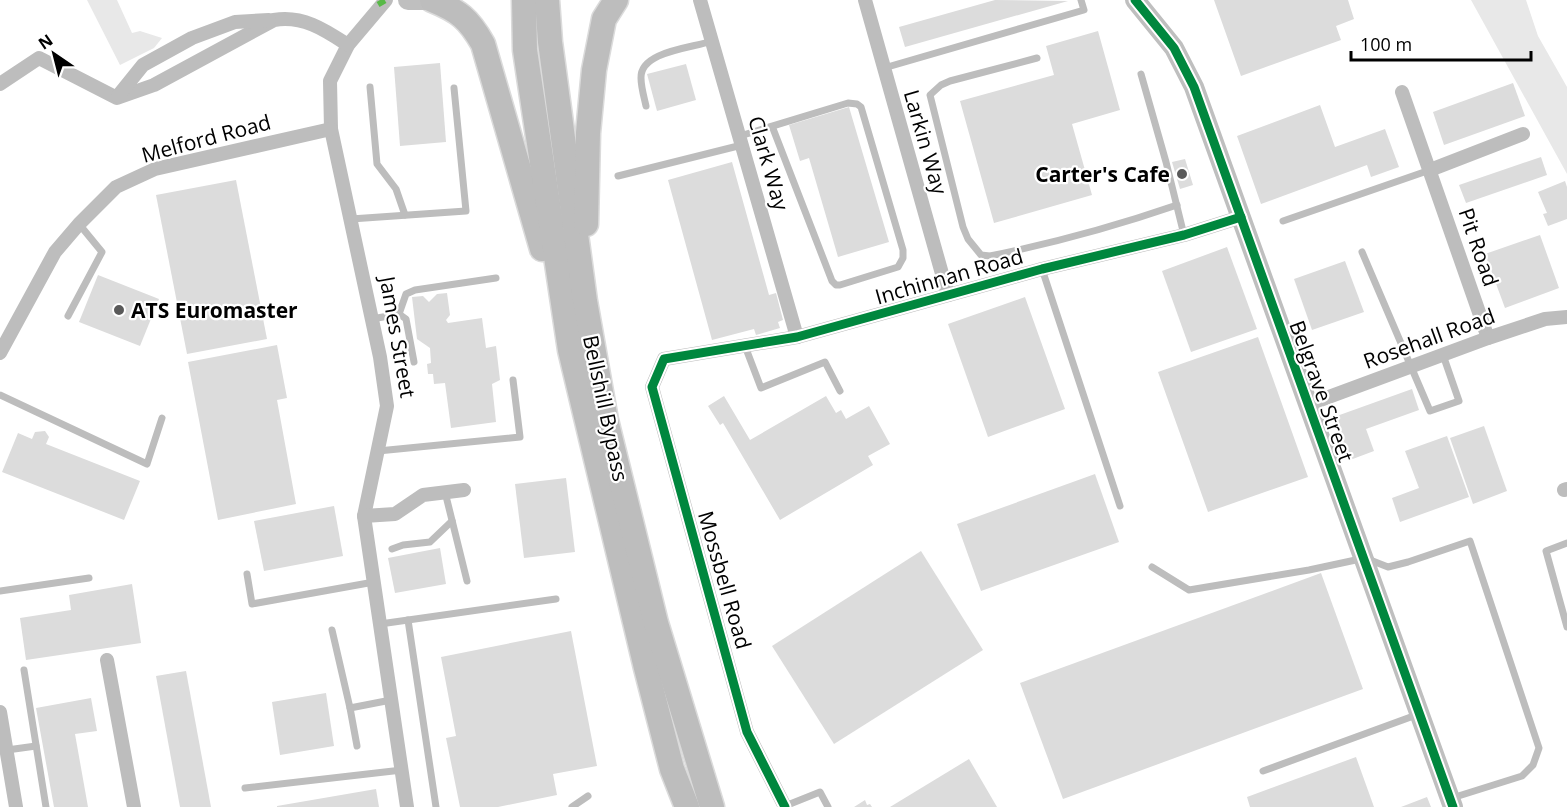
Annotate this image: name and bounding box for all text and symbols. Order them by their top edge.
north arrow [24,24,84,84]
scale bar [1351,24,1531,62]
text: N [34,29,57,54]
text: 100 m [1360,32,1412,56]
street label: Larkin Way [898,86,954,198]
street label: Melford Road [138,107,274,169]
street label: Clark Way [742,113,796,214]
place label: Carter's Cafe [1035,160,1170,188]
marker: Carter's Cafe [1175,167,1189,181]
street label: Pit Road [1453,204,1505,290]
street label: Inchinnan Road [872,241,1026,311]
street label: James Street [373,272,422,400]
place label: ATS Euromaster [131,296,298,324]
street label: Rosehall Road [1359,301,1499,375]
marker: ATS Euromaster [112,303,126,317]
street label: Belgrave Street [1283,316,1361,466]
street label: Bellshill Bypass [577,332,635,484]
street label: Mossbell Road [692,508,758,652]

